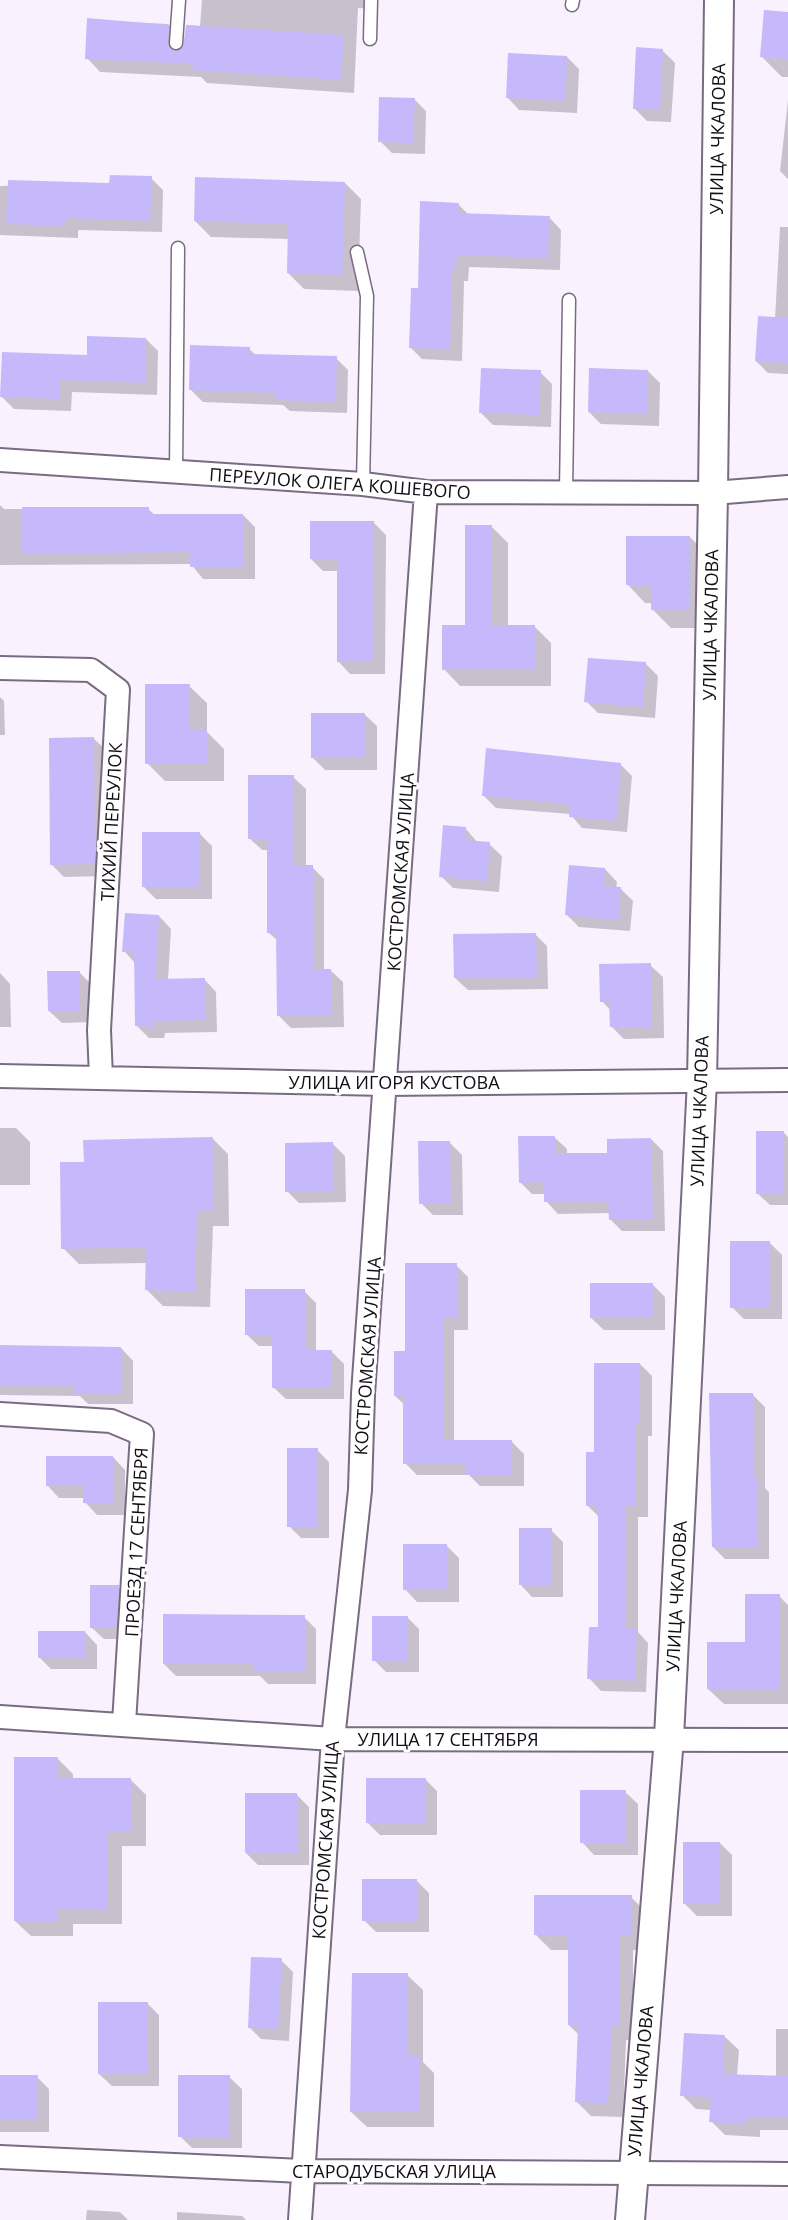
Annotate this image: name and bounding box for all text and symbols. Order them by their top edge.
street label: УЛИЦА ЧКАЛОВА [704,63,730,215]
street label: ПЕРЕУЛОК ОЛЕГА КОШЕВОГО [208,462,472,504]
street label: УЛИЦА ЧКАЛОВА [697,549,723,701]
street label: ТИХИЙ ПЕРЕУЛОК [95,742,127,902]
street label: КОСТРОМСКАЯ УЛИЦА [381,771,419,972]
street label: УЛИЦА ЧКАЛОВА [684,1034,714,1187]
street label: УЛИЦА ИГОРЯ КУСТОВА [288,1070,500,1094]
street label: КОСТРОМСКАЯ УЛИЦА [348,1255,386,1456]
street label: ПРОЕЗД 17 СЕНТЯБРЯ [119,1447,153,1637]
street label: УЛИЦА ЧКАЛОВА [660,1519,692,1672]
street label: УЛИЦА 17 СЕНТЯБРЯ [357,1727,539,1751]
street label: КОСТРОМСКАЯ УЛИЦА [306,1739,344,1940]
street label: УЛИЦА ЧКАЛОВА [621,2004,659,2157]
street label: СТАРОДУБСКАЯ УЛИЦА [292,2159,497,2183]

